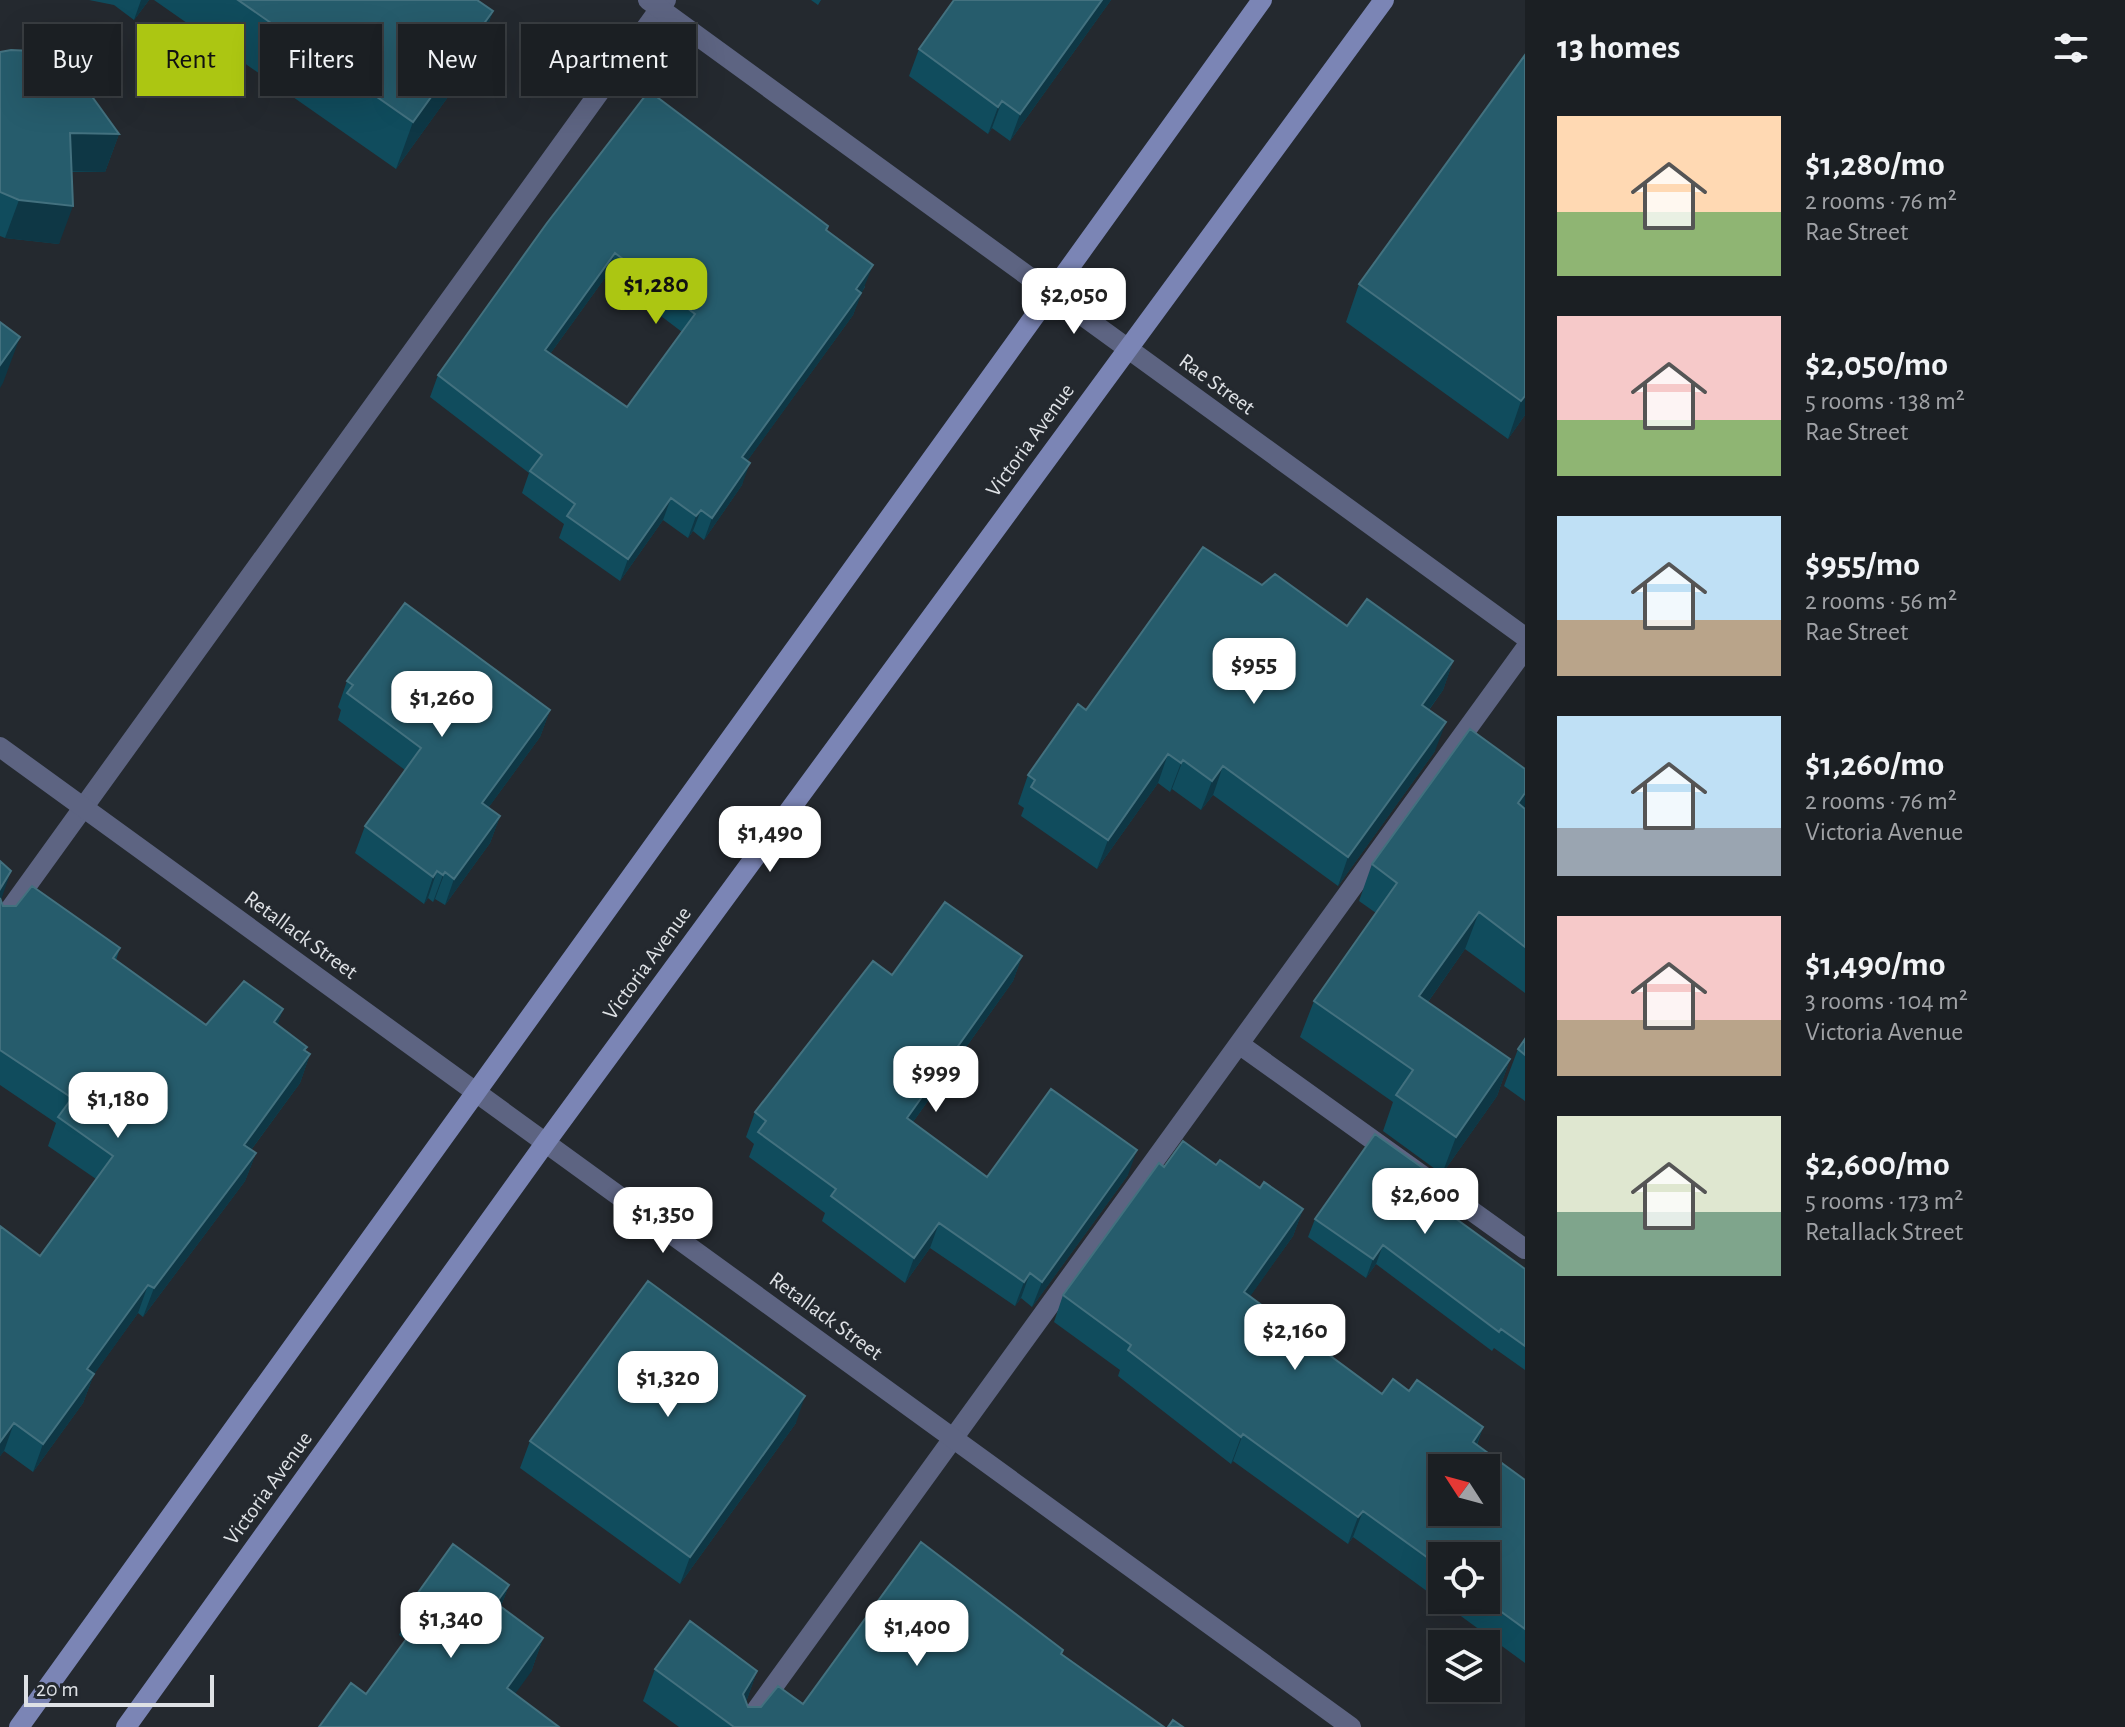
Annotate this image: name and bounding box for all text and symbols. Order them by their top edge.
chip: Buy [24,24,121,96]
chip: Rent [137,24,244,96]
chip: Filters [260,24,382,96]
chip: New [398,24,505,96]
chip: Apartment [521,24,696,96]
icon: filters [2049,26,2093,70]
text: 13 homes [1557,31,1680,65]
icon: home [1621,148,1717,244]
text: $1,280/mo [1805,148,1945,182]
text: 2 rooms · 76 m² [1805,188,1957,214]
text: Rae Street [1805,219,1908,245]
pin: $1,280 [591,258,721,326]
pin: $2,050 [1009,268,1139,336]
text: $1,280 [623,271,689,297]
text: $2,050 [1040,281,1108,307]
icon: home [1621,348,1717,444]
text: $2,050/mo [1805,348,1948,382]
street label: Rae Street [1175,349,1259,419]
street label: Victoria Avenue [982,379,1078,501]
text: 5 rooms · 138 m² [1805,388,1965,414]
text: Rae Street [1805,419,1908,445]
icon: home [1621,548,1717,644]
text: $955/mo [1805,548,1920,582]
text: 2 rooms · 56 m² [1805,588,1957,614]
text: Rae Street [1805,619,1908,645]
pin: $955 [1207,638,1301,706]
text: $955 [1231,651,1277,677]
pin: $1,260 [377,671,507,739]
text: $1,260 [409,684,475,710]
icon: home [1621,748,1717,844]
text: $1,260/mo [1805,748,1944,782]
text: 2 rooms · 76 m² [1805,788,1957,814]
pin: $1,490 [705,806,835,874]
text: $1,490 [737,819,803,845]
text: Victoria Avenue [1805,819,1963,845]
street label: Retallack Street [240,887,362,983]
street label: Victoria Avenue [599,902,695,1024]
icon: home [1621,948,1717,1044]
text: $1,490/mo [1805,948,1945,982]
text: 3 rooms · 104 m² [1805,988,1968,1014]
text: Victoria Avenue [1805,1019,1963,1045]
pin: $999 [889,1046,983,1114]
text: $999 [911,1059,961,1085]
pin: $1,180 [53,1072,183,1140]
text: $1,180 [87,1085,149,1111]
icon: home [1621,1148,1717,1244]
text: $2,600/mo [1805,1148,1950,1182]
pin: $2,600 [1360,1168,1490,1236]
text: $2,600 [1390,1181,1460,1207]
pin: $1,350 [598,1187,728,1255]
text: 5 rooms · 173 m² [1805,1188,1963,1214]
text: $1,350 [632,1200,695,1226]
text: Retallack Street [1805,1219,1963,1245]
street label: Retallack Street [765,1268,887,1364]
pin: $2,160 [1230,1304,1360,1372]
text: $2,160 [1262,1317,1328,1343]
pin: $1,320 [603,1351,733,1419]
text: $1,320 [636,1364,700,1390]
street label: Victoria Avenue [220,1427,316,1549]
north arrow [1428,1454,1500,1526]
map controls [1428,1454,1500,1702]
button: locate [1428,1542,1500,1614]
pin: $1,340 [386,1592,516,1660]
pin: $1,400 [852,1600,982,1668]
text: $1,340 [419,1605,483,1631]
text: $1,400 [883,1613,951,1639]
button: layers [1428,1630,1500,1702]
scale bar [24,1671,214,1707]
text: 20 m [36,1678,79,1700]

